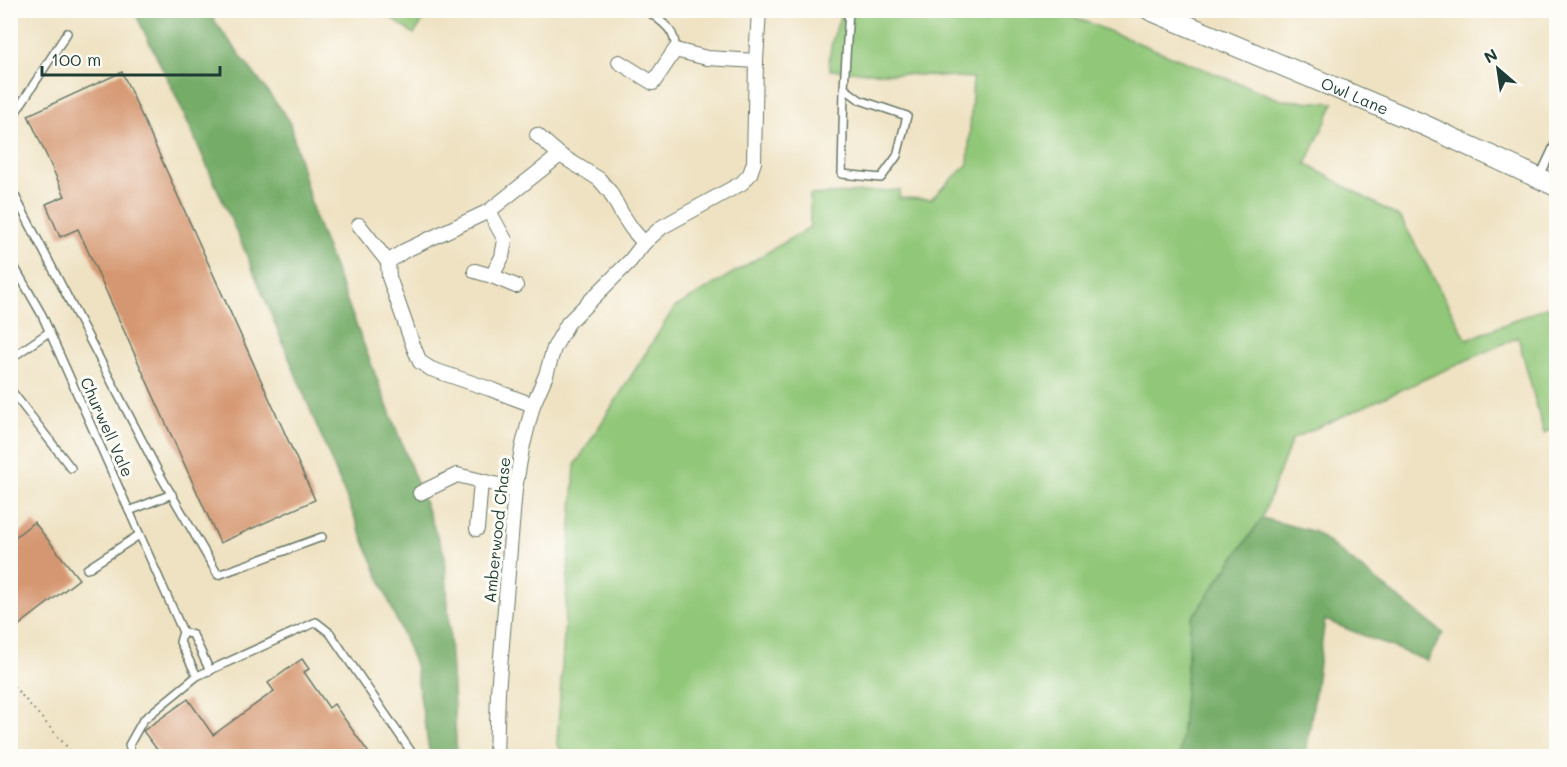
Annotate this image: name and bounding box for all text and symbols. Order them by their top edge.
scale bar [42,39,220,77]
north arrow [1468,39,1528,99]
text: N [1480,43,1501,68]
text: 100 m [51,47,101,71]
street label: Owl Lane [1318,72,1392,119]
street label: Churwell Vale [76,374,139,480]
street label: Amberwood Chase [478,456,515,604]

